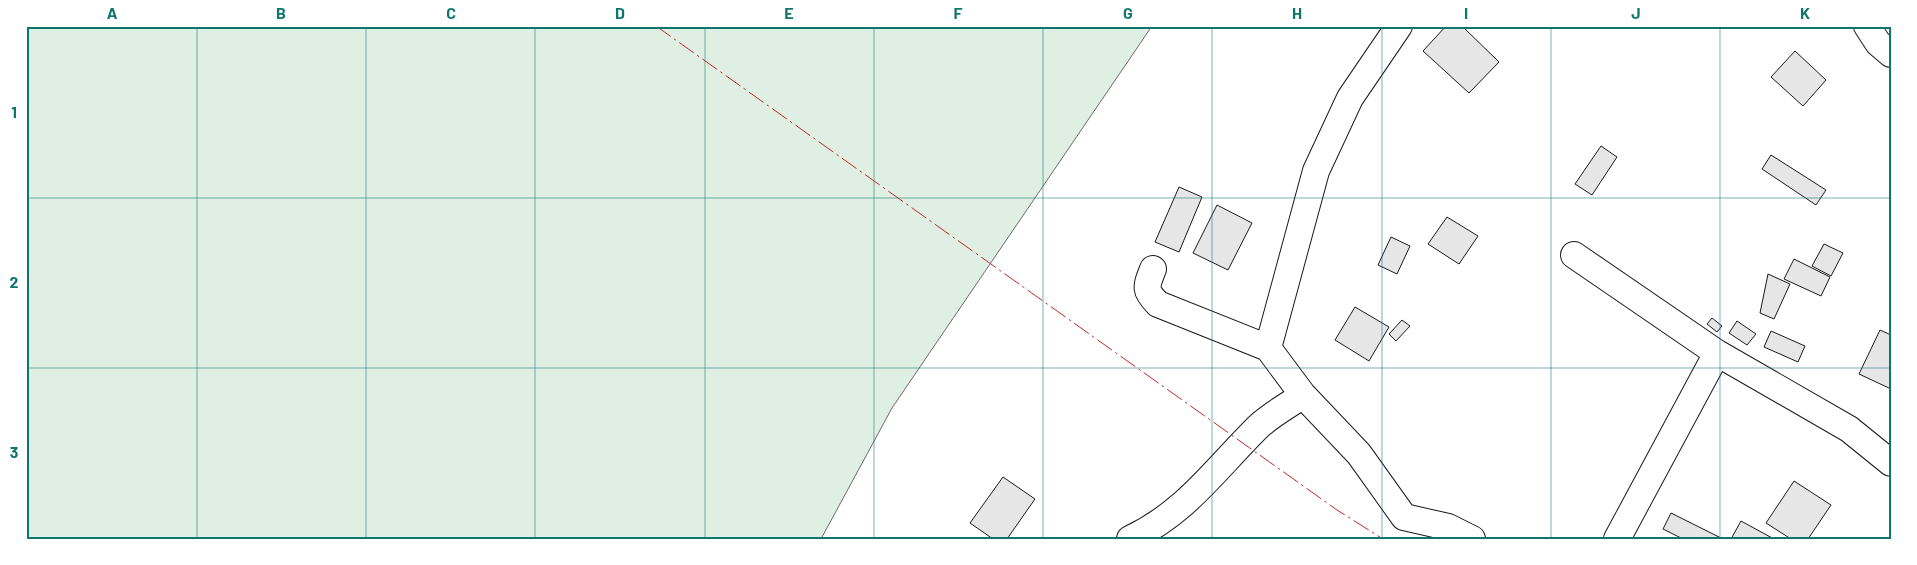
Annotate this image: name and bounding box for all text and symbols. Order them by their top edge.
text: A [107,3,118,22]
text: B [276,3,286,22]
text: C [446,3,456,22]
text: D [615,3,625,22]
text: E [784,3,794,22]
text: F [954,3,963,22]
text: G [1123,3,1133,22]
text: H [1292,3,1302,22]
text: I [1464,3,1468,22]
text: J [1631,3,1641,22]
text: K [1800,3,1810,22]
text: 1 [11,102,17,121]
text: 2 [10,272,19,291]
text: 3 [10,442,18,461]

